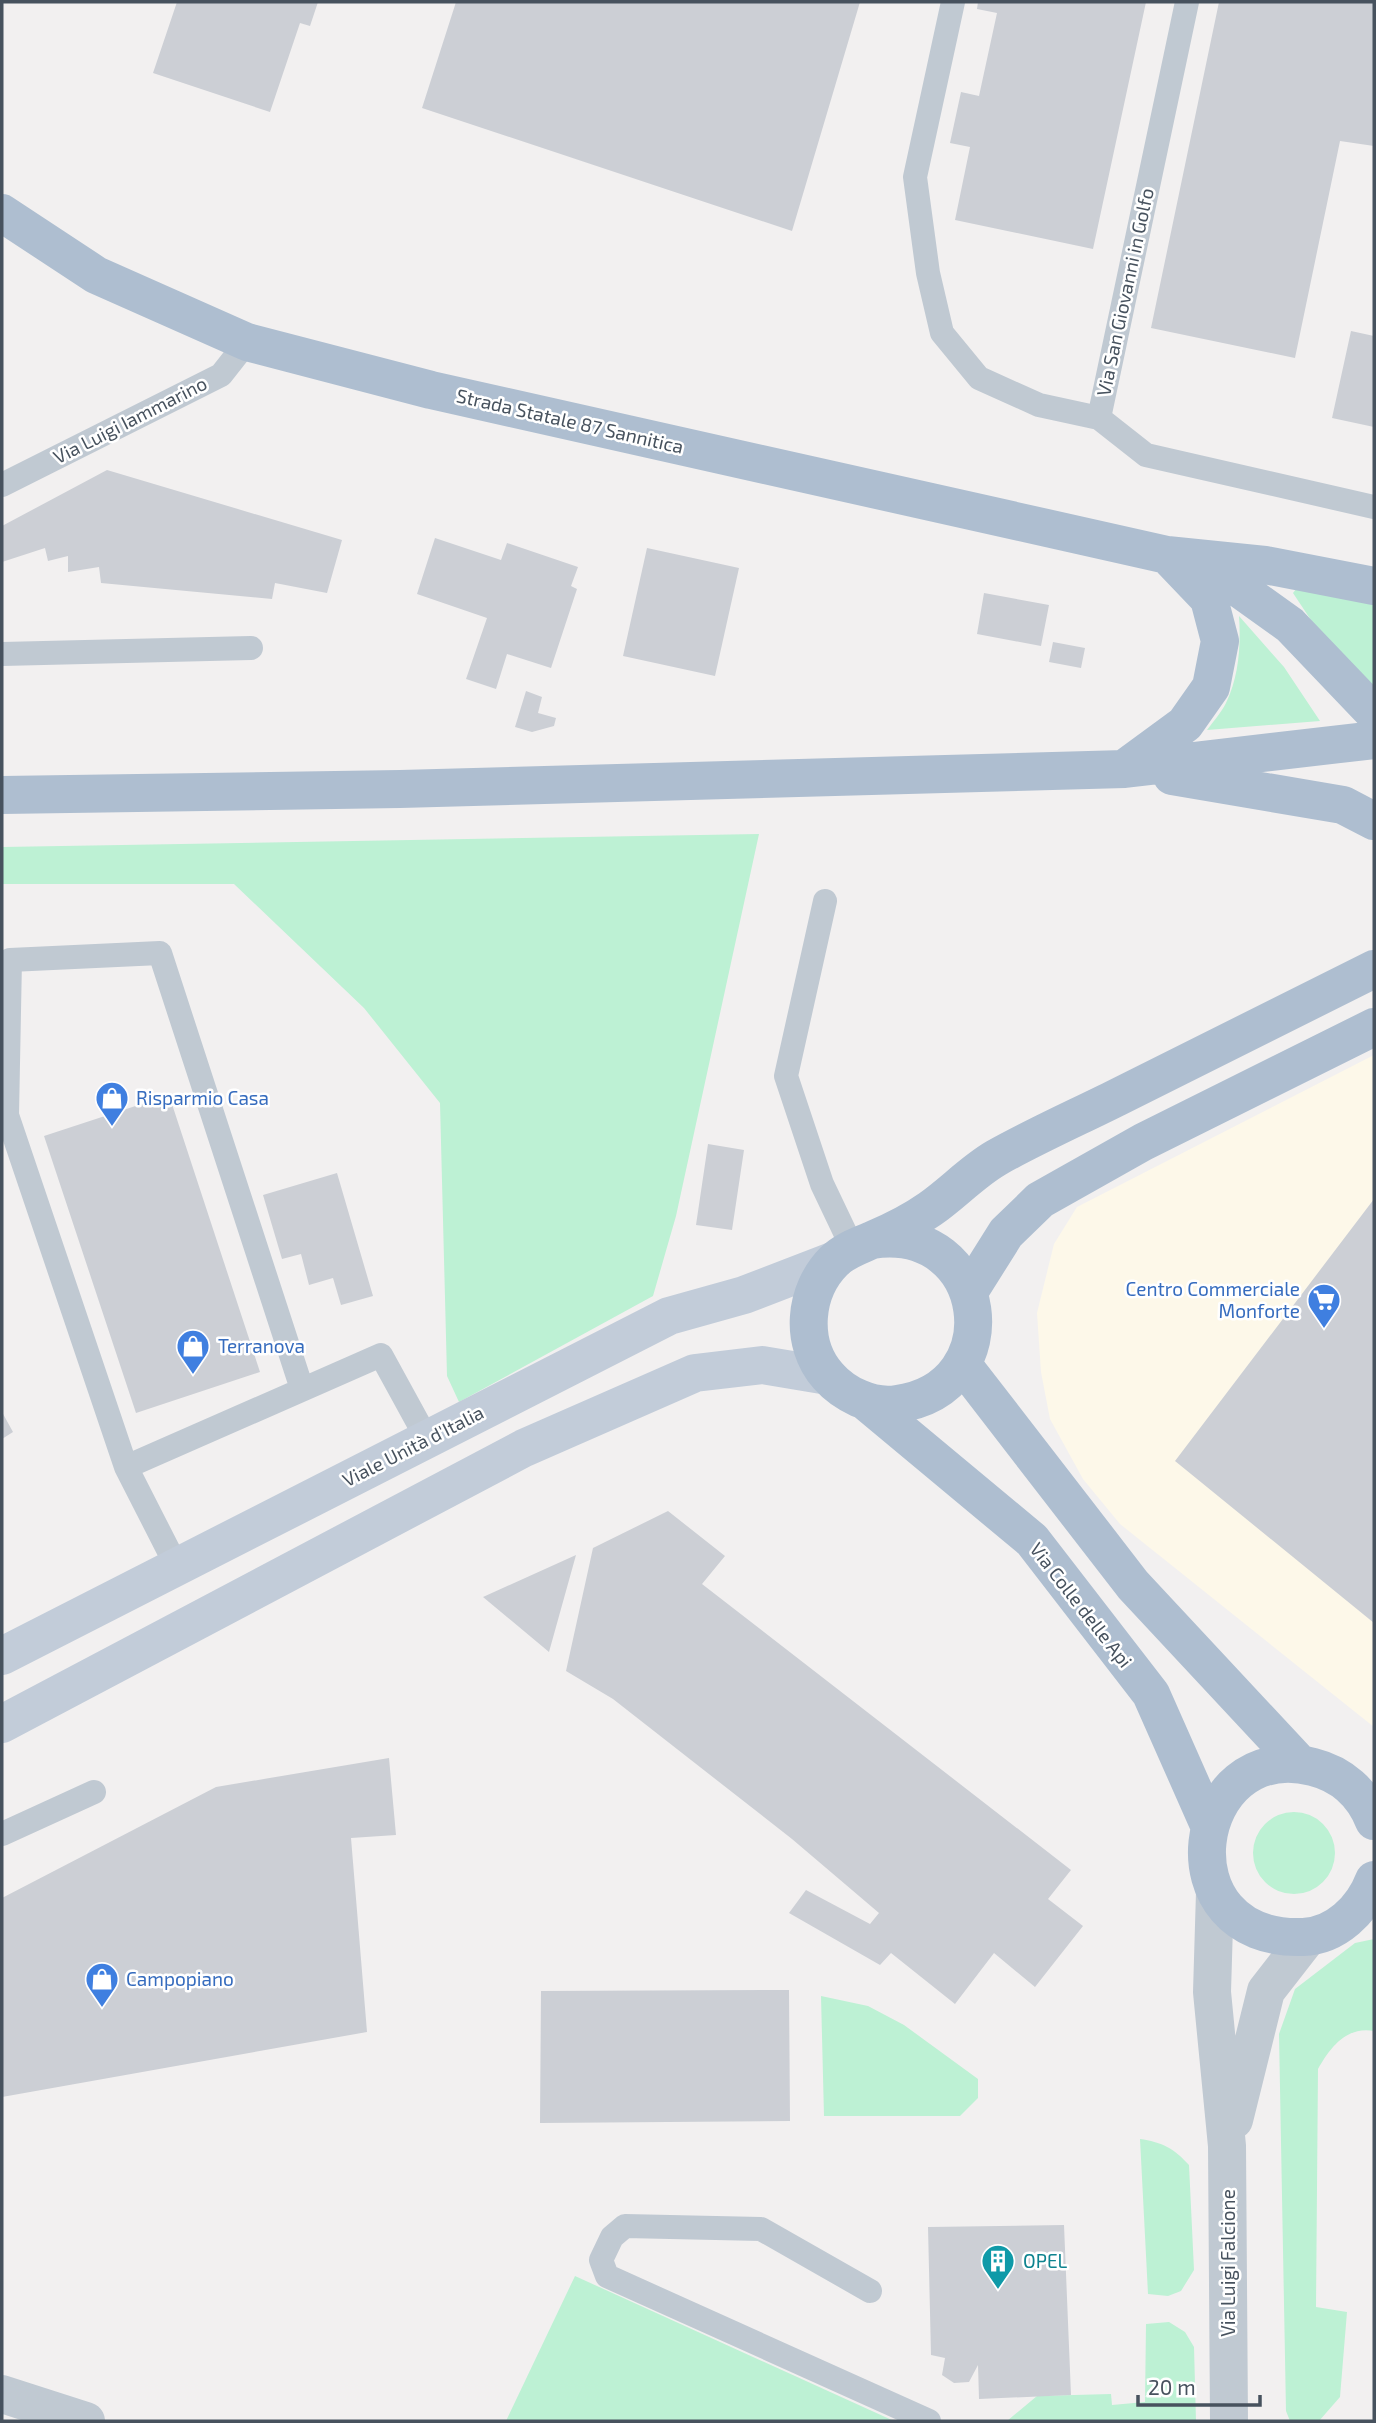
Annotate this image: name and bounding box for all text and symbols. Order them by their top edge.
street label: Via San Giovanni in Golfo [1091,186,1158,398]
street label: Via Luigi Iammarino [49,371,210,468]
street label: Strada Statale 87 Sannitica [454,383,686,458]
shop icon: Risparmio Casa [93,1079,131,1128]
place label: Risparmio Casa [136,1086,269,1109]
place label: Centro Commerciale Monforte [1126,1277,1300,1322]
supermarket icon: Centro Commerciale Monforte [1305,1281,1343,1330]
shop icon: Terranova [174,1327,212,1376]
place label: Terranova [218,1334,305,1357]
street label: Viale Unità d'Italia [338,1400,487,1491]
street label: Via Colle delle Api [1025,1538,1137,1672]
shop icon: Campopiano [83,1960,121,2009]
place label: Campopiano [126,1967,234,1990]
street label: Via Luigi Falcione [1216,2189,1239,2337]
building icon: OPEL [979,2242,1017,2291]
place label: OPEL [1023,2249,1068,2272]
scale bar [1138,2364,1260,2408]
text: 20 m [1148,2374,1196,2399]

